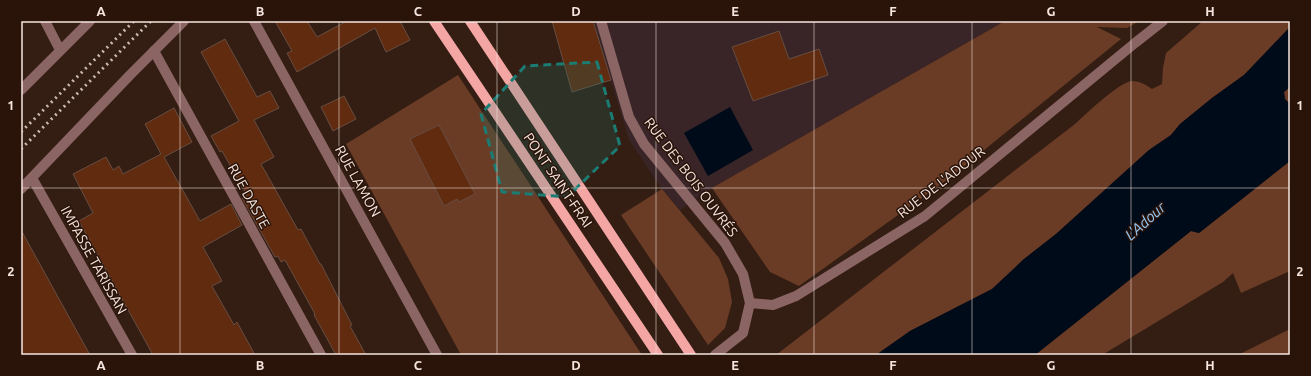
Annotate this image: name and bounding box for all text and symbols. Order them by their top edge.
text: A [96,4,106,18]
text: B [256,4,265,18]
text: C [414,4,423,18]
text: D [571,4,581,18]
text: E [731,4,739,18]
text: F [889,4,897,18]
text: G [1047,4,1056,18]
text: H [1205,4,1215,18]
text: 1 [7,98,15,112]
text: 1 [1296,98,1304,112]
street label: RUE DES BOIS OUVRÉS [641,114,742,240]
street label: PONT SAINT-FRAI [520,130,596,230]
street label: RUE LAMON [332,143,384,219]
street label: RUE DE L'ADOUR [894,143,988,221]
street label: RUE DASTE [225,161,273,231]
water label: L'Adour [1121,198,1170,243]
street label: IMPASSE TARISSAN [58,203,130,317]
text: 2 [7,264,15,278]
text: 2 [1296,264,1304,278]
text: A [96,358,106,372]
text: B [256,358,265,372]
text: C [414,358,423,372]
text: D [571,358,581,372]
text: E [731,358,739,372]
text: F [889,358,897,372]
text: G [1047,358,1056,372]
text: H [1205,358,1215,372]

